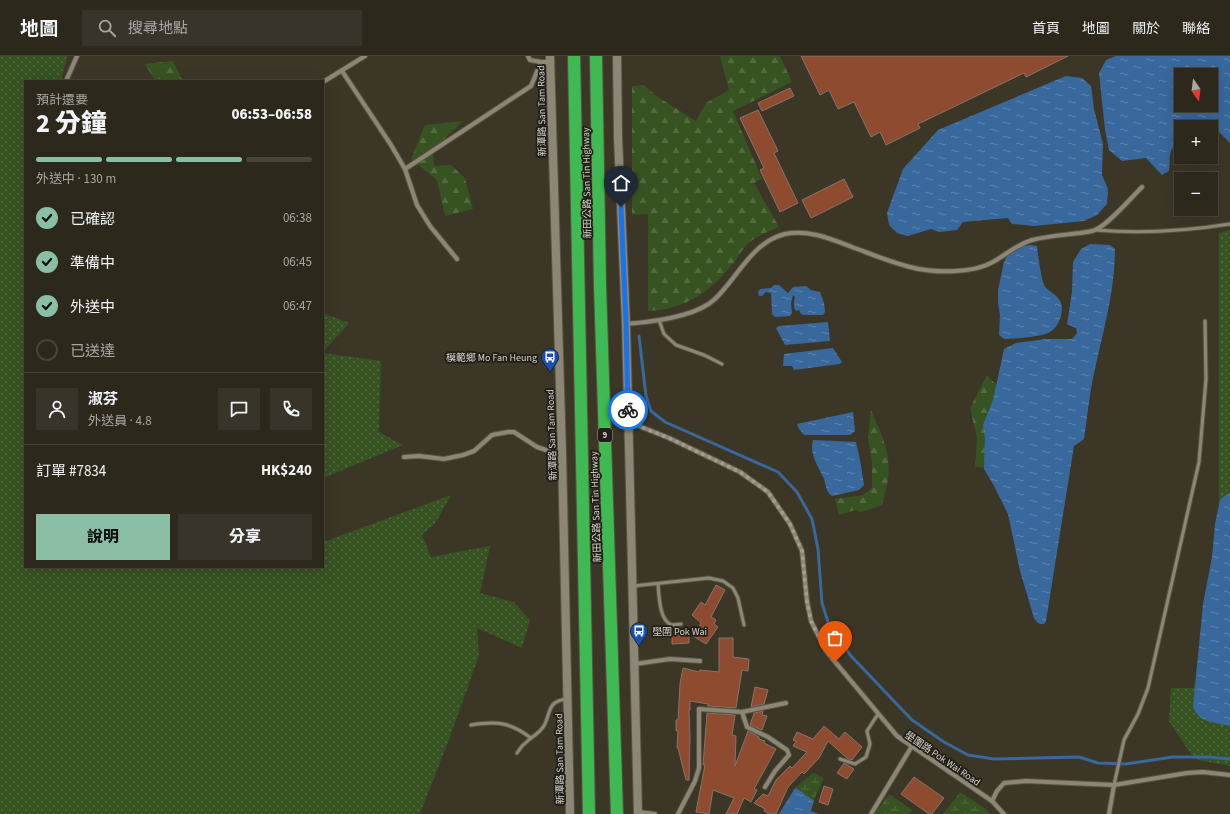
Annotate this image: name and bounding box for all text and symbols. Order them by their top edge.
search box [82,10,362,46]
text: 地圖 [20,16,58,43]
icon: search [96,17,118,39]
text: 搜尋地點 [128,18,188,39]
text: 首頁 [1032,19,1060,39]
text: 地圖 [1082,19,1110,39]
text: 關於 [1132,19,1160,39]
text: 聯絡 [1182,19,1210,39]
street label: 新潭路 San Tam Road [534,65,550,157]
north arrow [1174,68,1218,112]
map controls [1174,68,1218,216]
text: 預計還要 [36,91,88,109]
text: 06:53–06:58 [231,104,312,125]
text: 2 分鐘 [36,105,107,142]
button: + [1174,120,1218,164]
street label: 新田公路 San Tin Highway [579,127,595,239]
pin [604,166,638,207]
text: 外送中 · 130 m [36,170,116,188]
icon: home [610,172,632,194]
button: − [1174,172,1218,216]
icon: check [36,207,58,229]
text: 已確認 [70,209,115,230]
text: 06:38 [283,209,312,227]
icon: check [36,251,58,273]
text: 準備中 [70,253,115,274]
text: 06:45 [283,253,312,271]
icon: check [36,295,58,317]
text: 外送中 [70,297,115,318]
text: 06:47 [283,297,312,315]
text: 已送達 [70,341,115,362]
bus stop icon: 模範鄉 Mo Fan Heung [540,347,560,372]
place label: 模範鄉 Mo Fan Heung [446,351,537,365]
button: person [36,388,78,430]
button: chat [218,388,260,430]
button: phone [270,388,312,430]
text: 淑芬 [88,389,118,410]
street label: 新潭路 San Tam Road [543,389,561,481]
courier [608,390,648,430]
icon: bike [617,399,639,421]
text: 外送員 · 4.8 [88,412,152,430]
road number: 9 [598,428,612,442]
street label: 新田公路 San Tin Highway [587,451,605,563]
text: HK$240 [261,460,312,481]
text: 訂單 #7834 [36,461,106,482]
button: 說明 [36,514,170,560]
button: 分享 [178,514,312,560]
bus stop icon: 壆圍 Pok Wai [629,621,649,646]
pin [818,621,852,662]
place label: 壆圍 Pok Wai [652,625,707,639]
icon: bag [824,627,846,649]
street label: 新潭路 San Tam Road [552,713,568,805]
street label: 壆圍路 Pok Wai Road [902,728,983,789]

